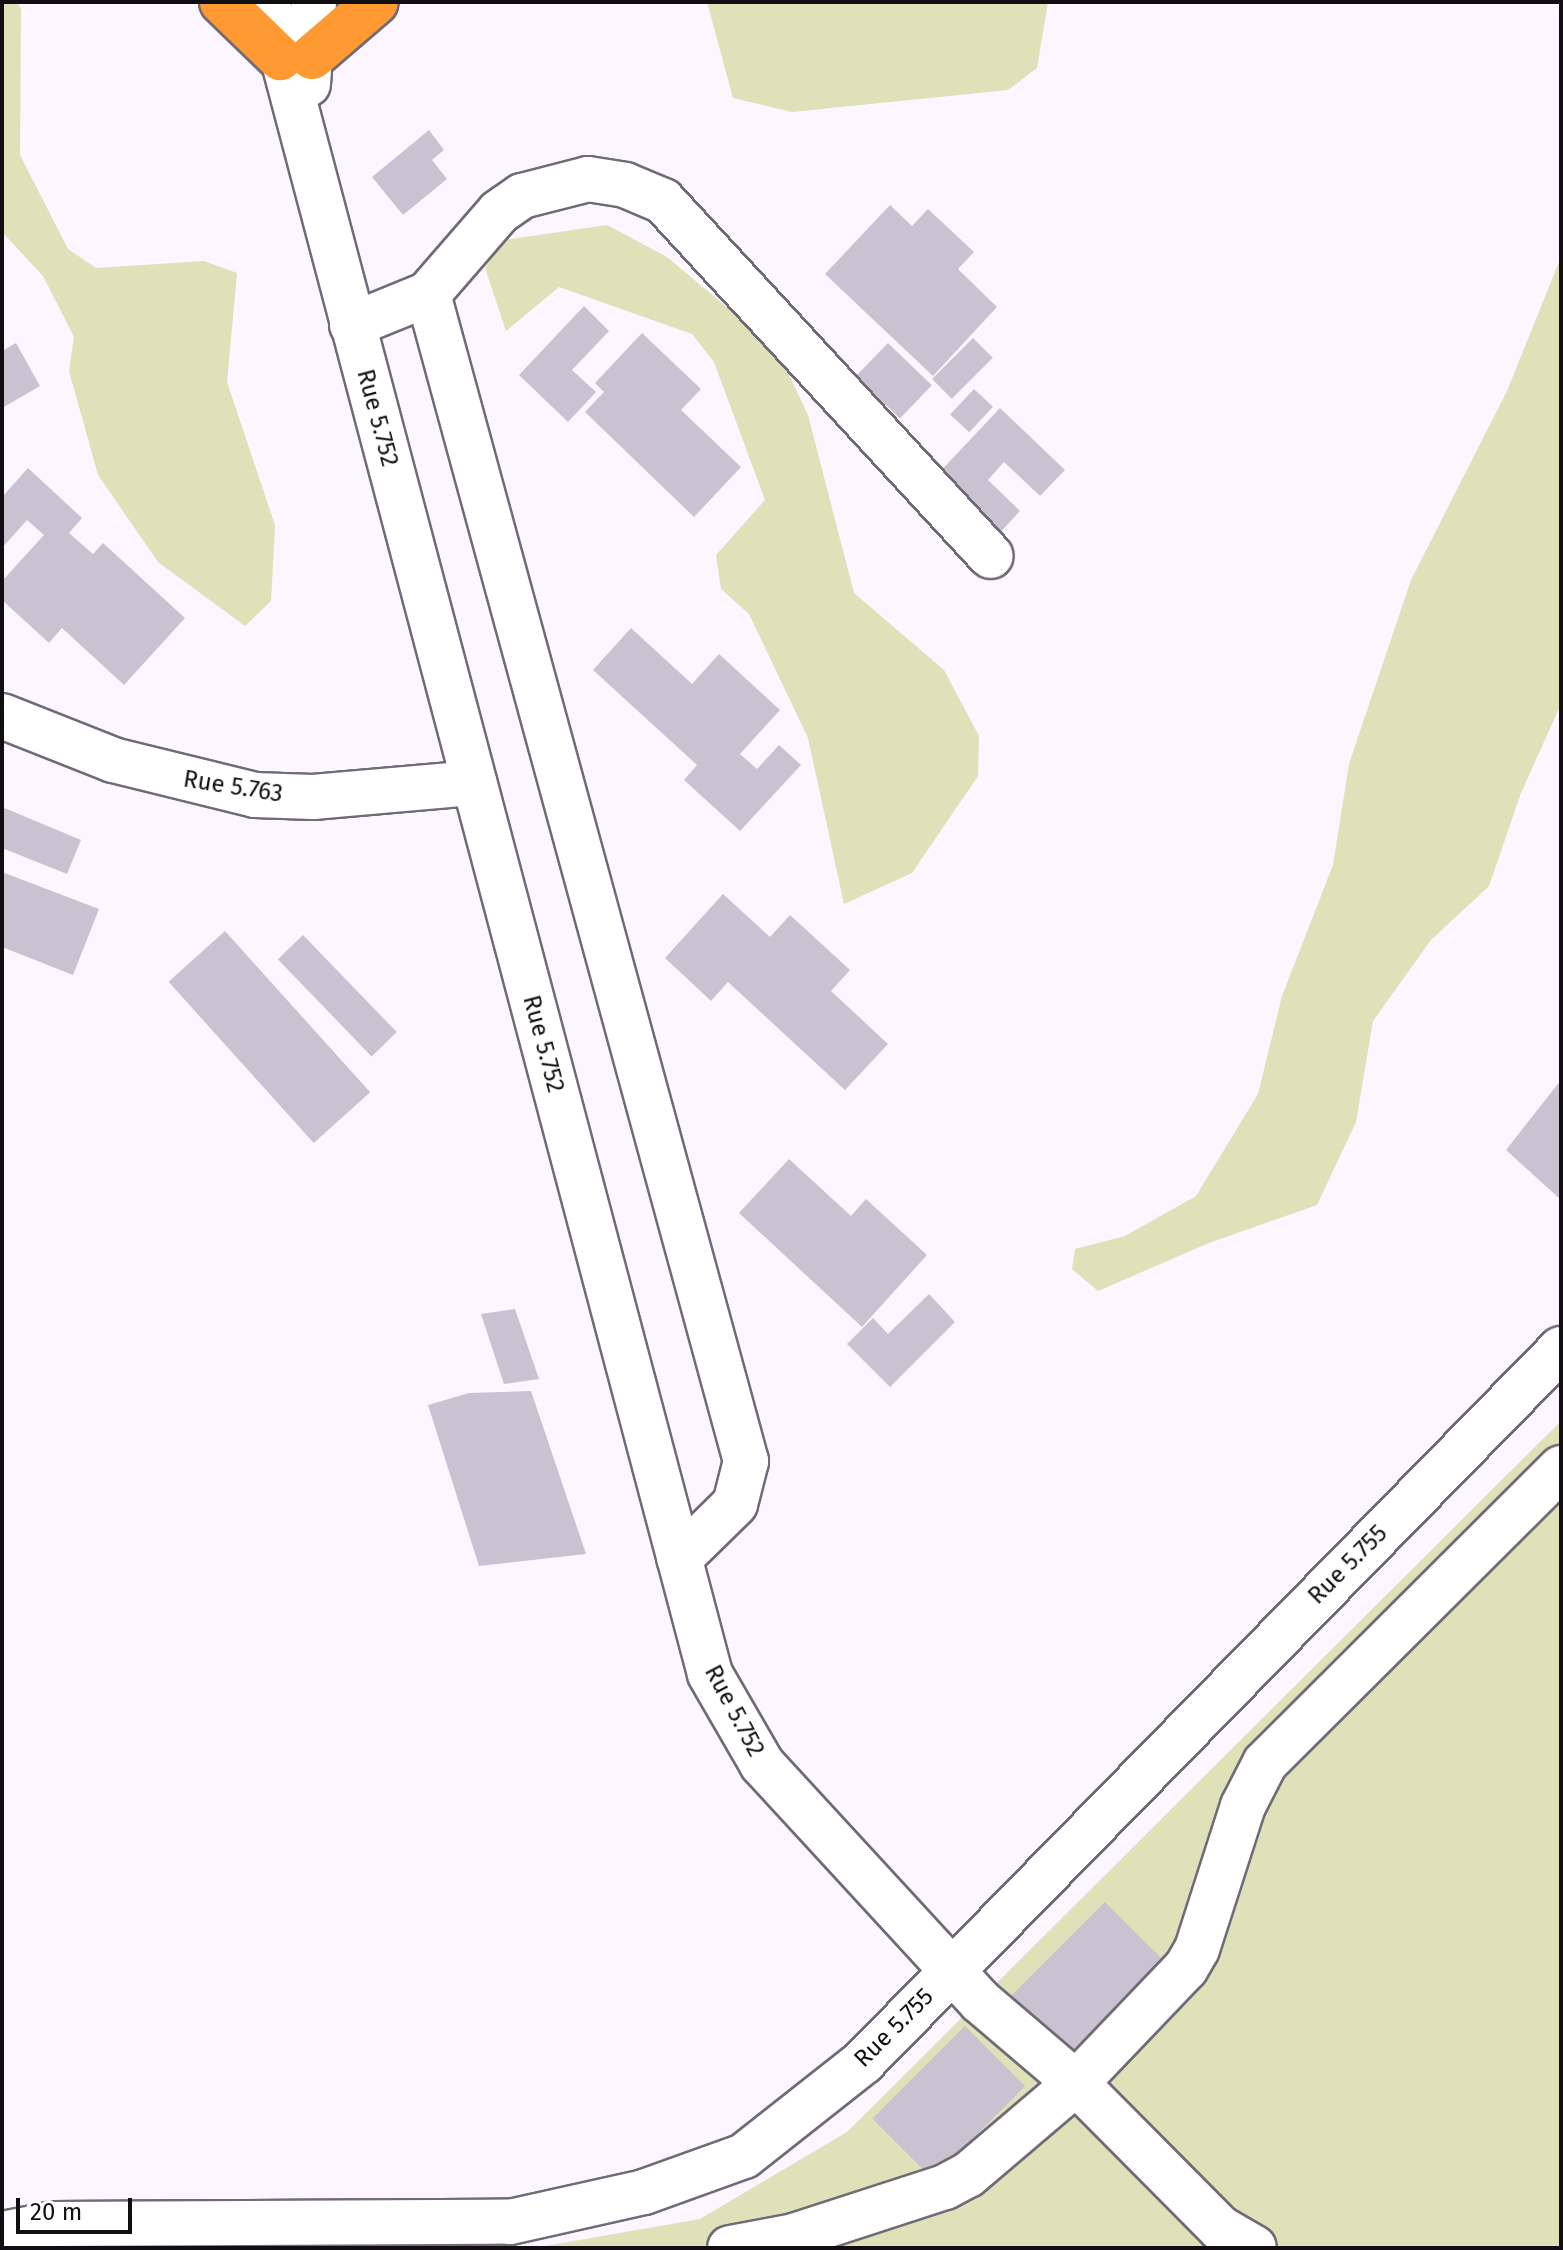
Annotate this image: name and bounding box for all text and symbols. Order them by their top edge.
street label: Rue 5.752 [350,366,404,470]
street label: Rue 5.763 [181,765,285,809]
street label: Rue 5.752 [516,992,570,1096]
street label: Rue 5.755 [1302,1519,1394,1611]
street label: Rue 5.752 [698,1660,770,1762]
street label: Rue 5.755 [848,1982,940,2074]
scale bar [20,2182,136,2232]
text: 20 m [30,2198,82,2226]

